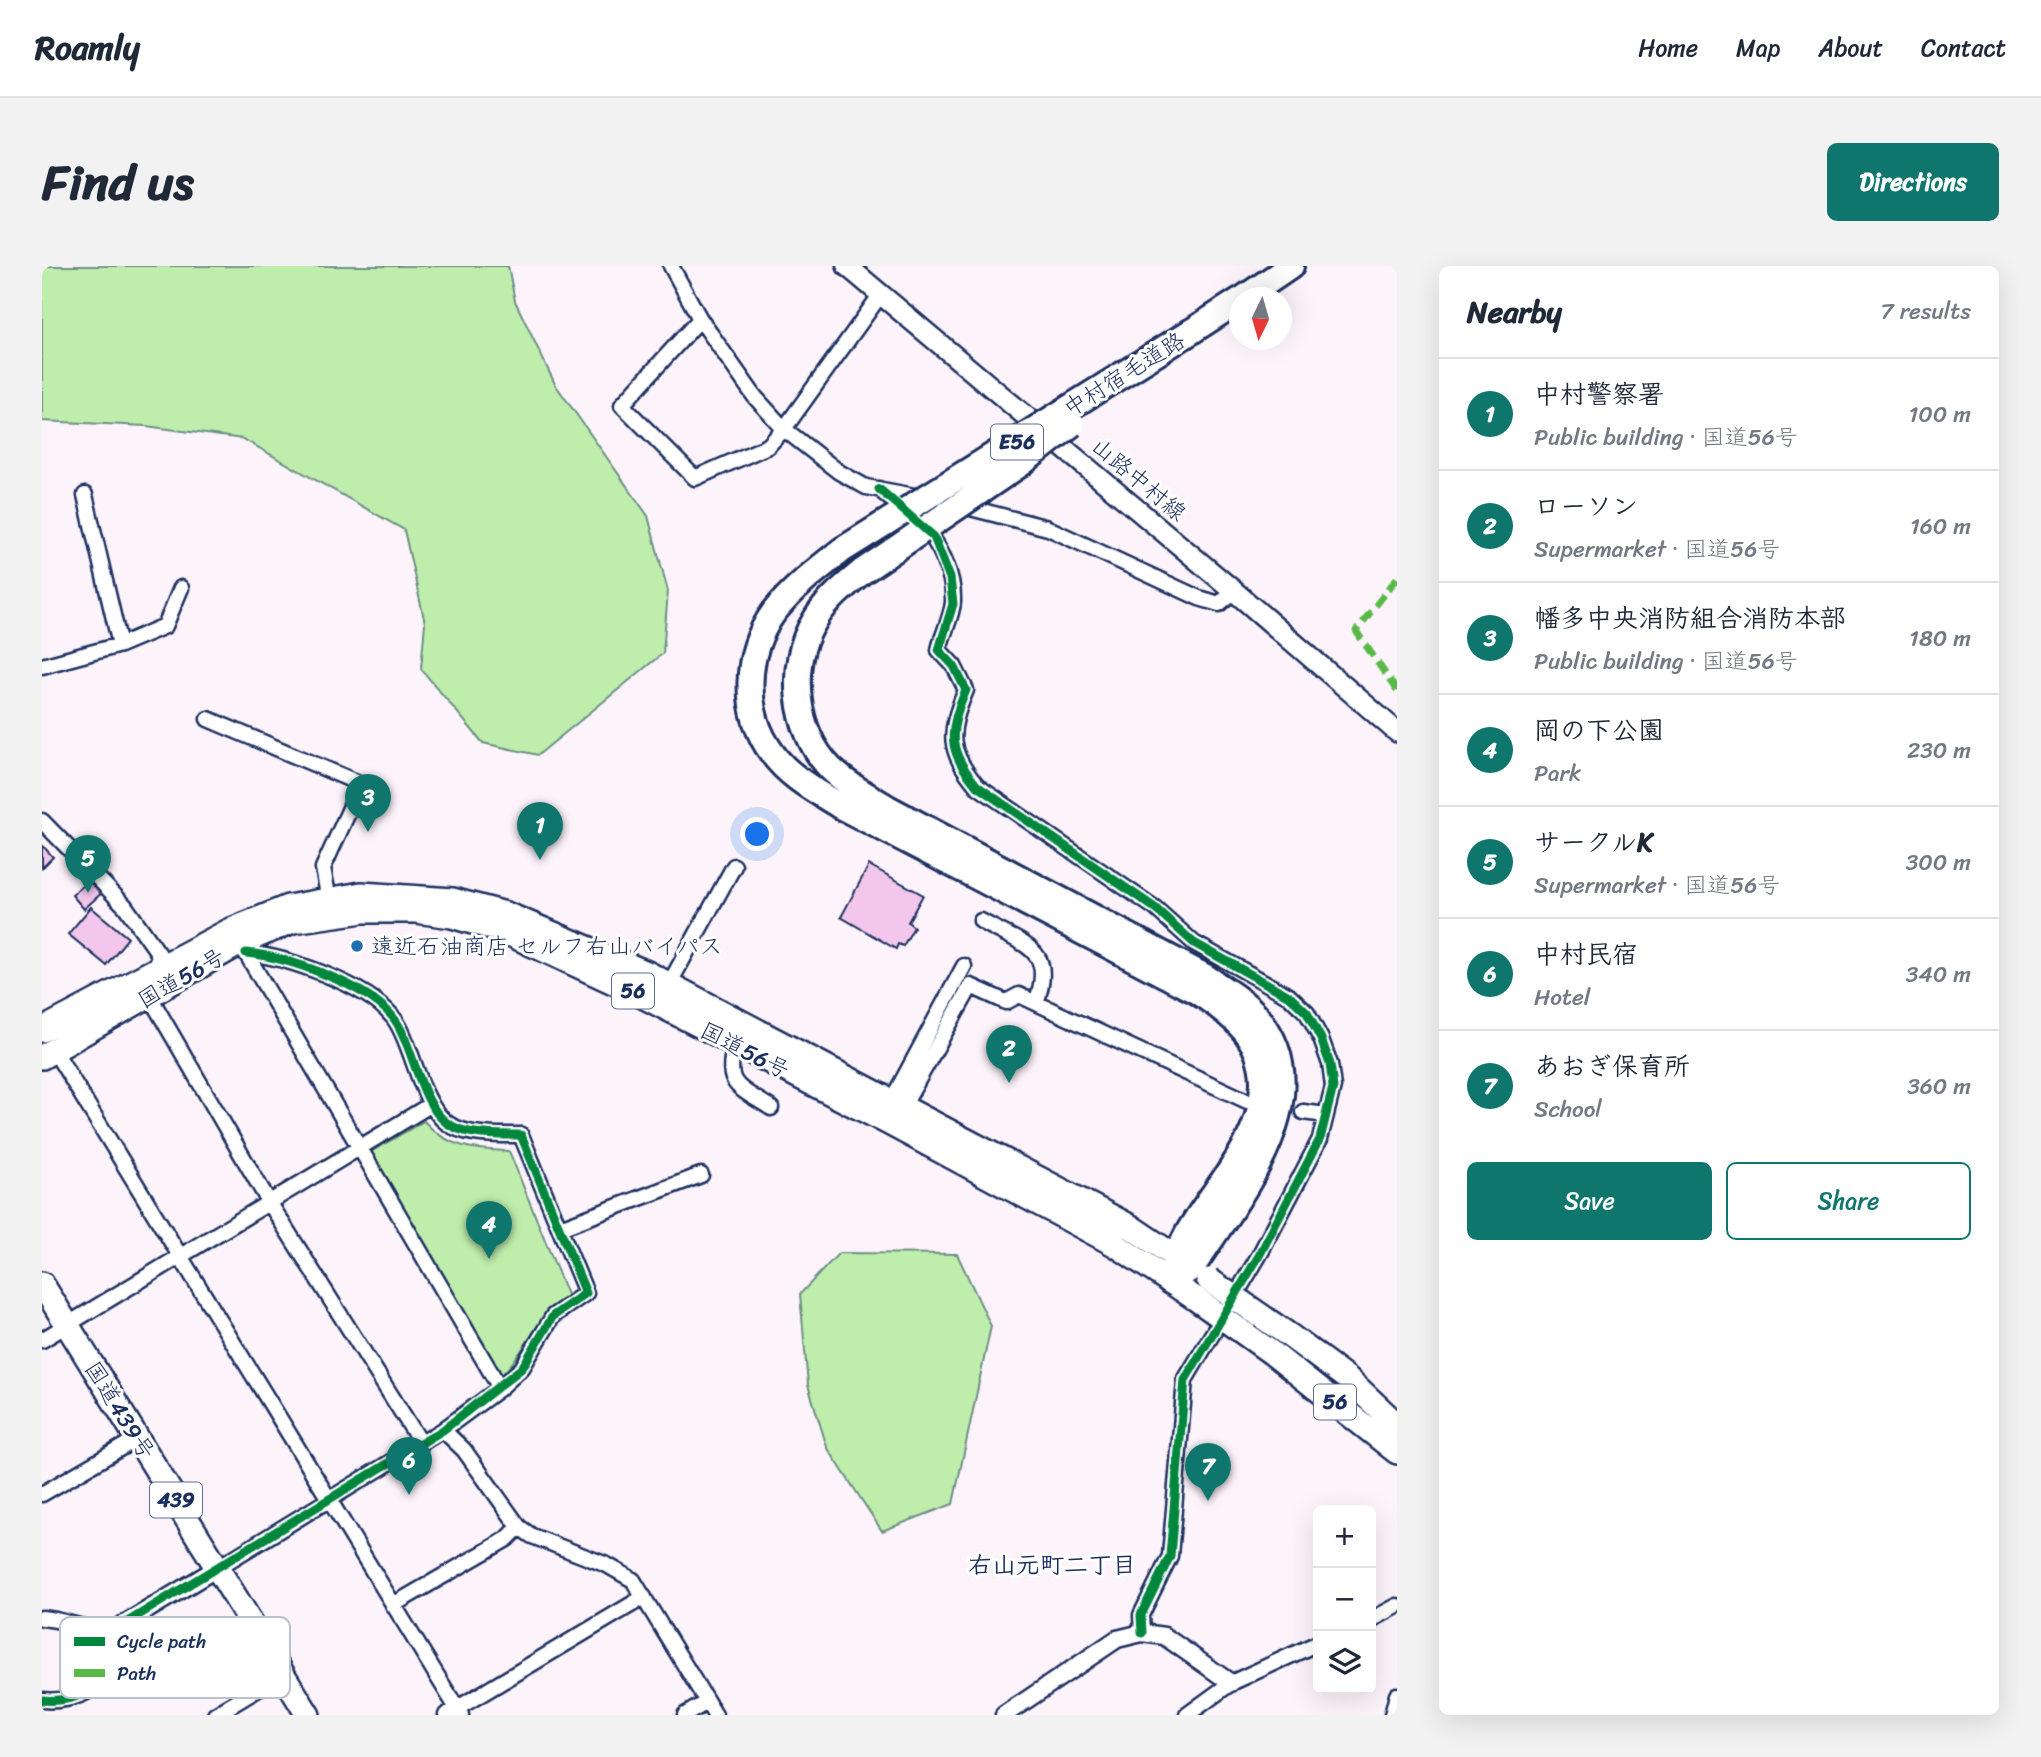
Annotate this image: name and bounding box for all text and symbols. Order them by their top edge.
text: Roamly [35,19,140,77]
text: Home [1638,27,1698,69]
text: Map [1736,27,1780,69]
text: About [1818,27,1883,69]
text: Contact [1921,27,2006,69]
text: Find us [42,139,194,226]
button: Directions [1827,143,1999,221]
text: Nearby [1467,285,1562,339]
north arrow [1229,287,1292,350]
text: 7 results [1881,291,1971,332]
street label: 中村宿毛道路 [1055,320,1194,428]
text: 中村警察署 [1534,371,1664,417]
text: 1 [1485,394,1495,435]
text: 100 m [1908,394,1971,435]
text: Public building · 国道56号 [1534,417,1798,458]
road number: E56 [991,424,1043,460]
street label: 山路中村線 [1081,427,1196,532]
text: ローソン [1534,483,1638,529]
text: 2 [1483,506,1497,547]
text: 160 m [1910,506,1971,547]
text: Supermarket · 国道56号 [1534,529,1780,570]
text: 幡多中央消防組合消防本部 [1534,595,1846,641]
text: 3 [1484,618,1496,659]
text: 180 m [1909,618,1971,659]
text: Public building · 国道56号 [1534,641,1798,682]
text: 岡の下公園 [1534,707,1664,753]
text: 4 [1483,730,1497,771]
text: 230 m [1907,730,1971,771]
text: Park [1534,753,1581,794]
pin: 3 [345,774,391,832]
pin: 1 [517,802,563,860]
your location [740,817,774,851]
text: サークルK [1534,819,1653,865]
pin: 5 [65,835,111,893]
text: 5 [1483,842,1497,883]
text: 300 m [1906,842,1971,883]
text: Supermarket · 国道56号 [1534,865,1780,906]
place label: 遠近石油商店 セルフ右山バイパス [371,926,722,967]
text: 中村民宿 [1534,931,1638,977]
street label: 国道56号 [129,937,233,1020]
marker: 遠近石油商店 セルフ右山バイパス [349,938,365,954]
text: 6 [1483,954,1497,995]
text: 340 m [1906,954,1971,995]
road number: 56 [612,974,654,1008]
text: Hotel [1534,977,1590,1018]
street label: 国道56号 [693,1010,797,1091]
pin: 2 [986,1025,1032,1083]
text: あおぎ保育所 [1534,1043,1690,1089]
text: 7 [1483,1066,1497,1107]
text: 360 m [1907,1066,1971,1107]
text: School [1534,1089,1602,1130]
button: Save [1467,1162,1712,1240]
button: Share [1726,1162,1971,1240]
pin: 4 [466,1201,512,1259]
street label: 国道439号 [73,1353,166,1468]
road number: 56 [1314,1384,1356,1420]
pin: 6 [386,1437,432,1495]
pin: 7 [1185,1443,1231,1501]
road number: 439 [150,1482,202,1518]
map controls [1313,1505,1376,1694]
button: + [1313,1505,1376,1568]
district label: 右山元町二丁目 [968,1544,1136,1586]
button: − [1313,1568,1376,1631]
legend [60,1617,290,1698]
text: Cycle path [117,1625,206,1658]
button: layers [1313,1631,1376,1694]
text: Path [117,1657,156,1690]

